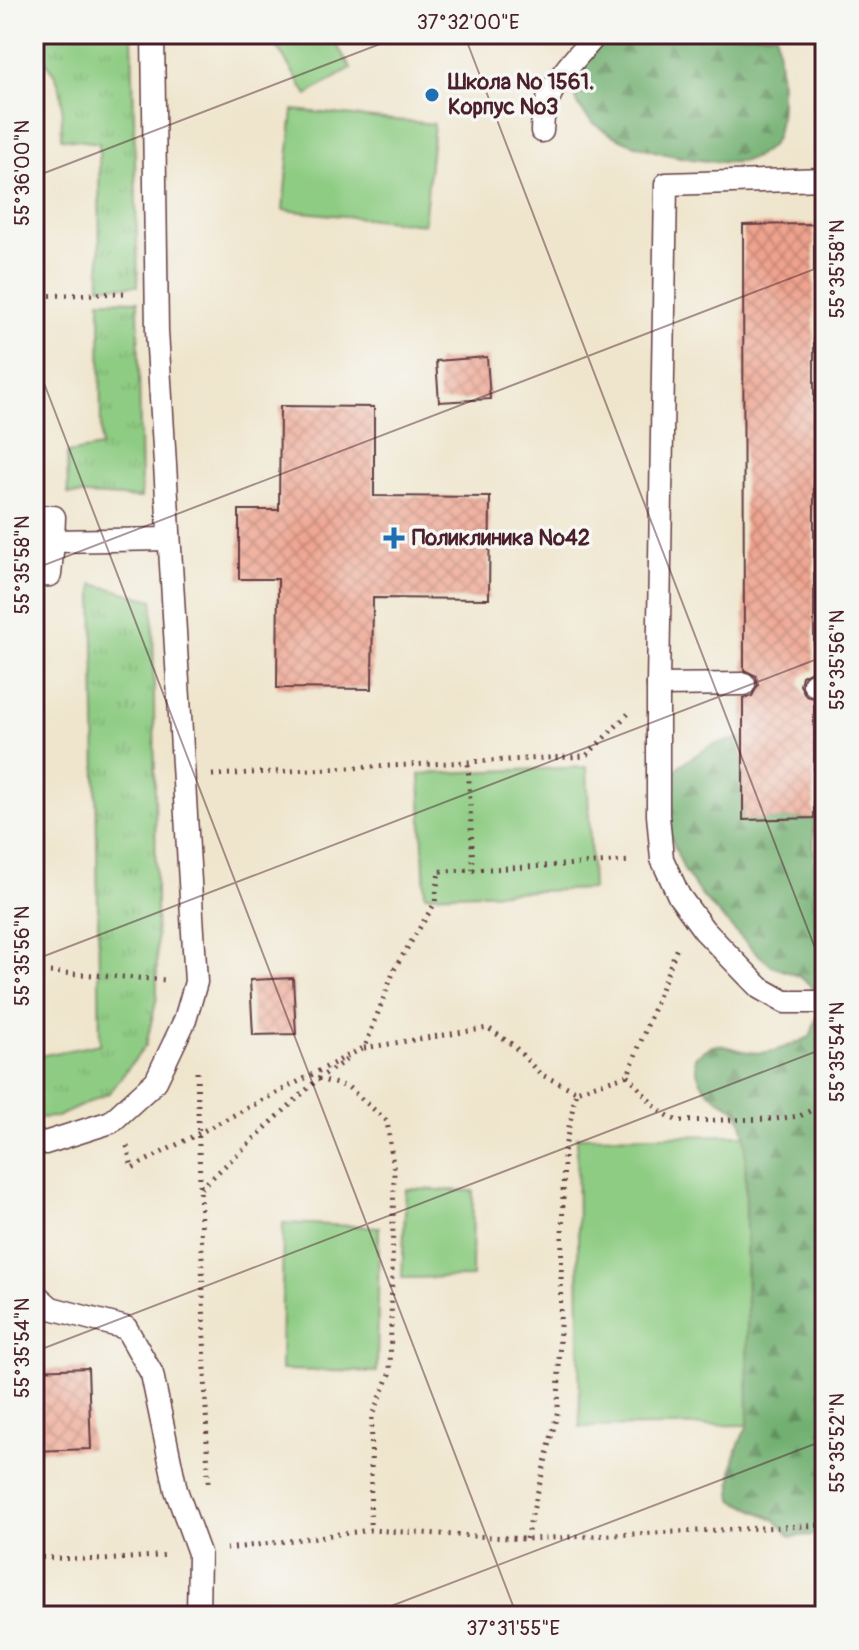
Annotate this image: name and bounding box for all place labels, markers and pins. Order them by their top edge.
place label: Школа № 1561. Корпус №3 [447,68,594,121]
marker: Школа № 1561. Корпус №3 [423,86,441,104]
place label: Поликлиника №42 [412,524,590,552]
marker: Поликлиника №42 [383,527,405,549]

